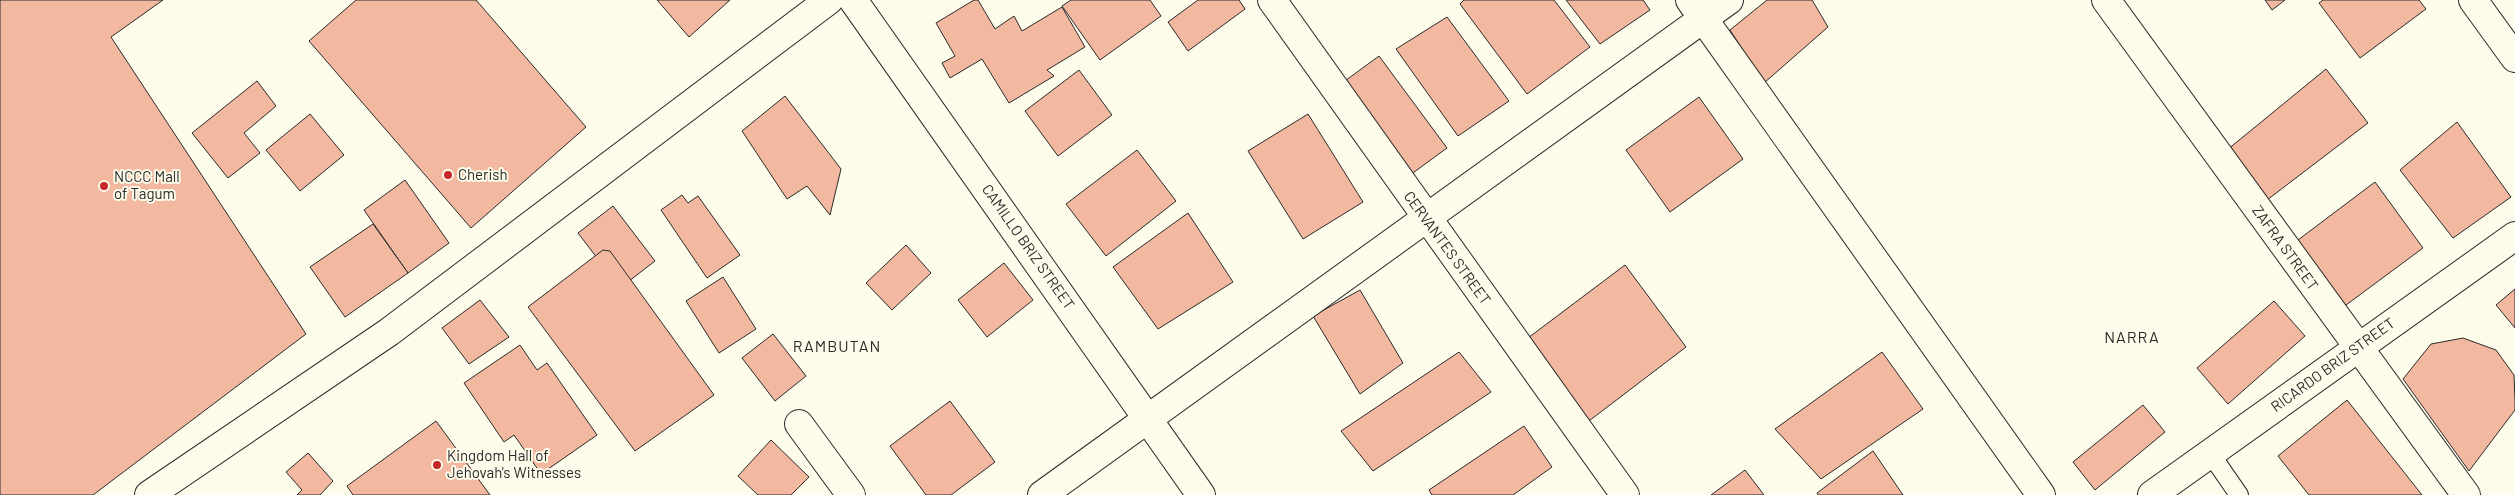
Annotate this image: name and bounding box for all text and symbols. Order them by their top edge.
place label: Cherish [458,165,508,183]
place label: NCCC Mall of Tagum [114,167,180,202]
marker: Cherish [442,169,454,181]
marker: NCCC Mall of Tagum [98,180,110,192]
street label: CAMILLO BRIZ STREET [979,180,1079,312]
street label: CERVANTES STREET [1401,187,1495,308]
street label: ZAFRA STREET [2249,201,2323,293]
street label: RICARDO BRIZ STREET [2267,313,2398,415]
district label: NARRA [2104,327,2160,346]
district label: RAMBUTAN [793,336,881,355]
place label: Kingdom Hall of Jehovah's Witnesses [447,446,581,481]
marker: Kingdom Hall of Jehovah's Witnesses [431,459,443,471]

